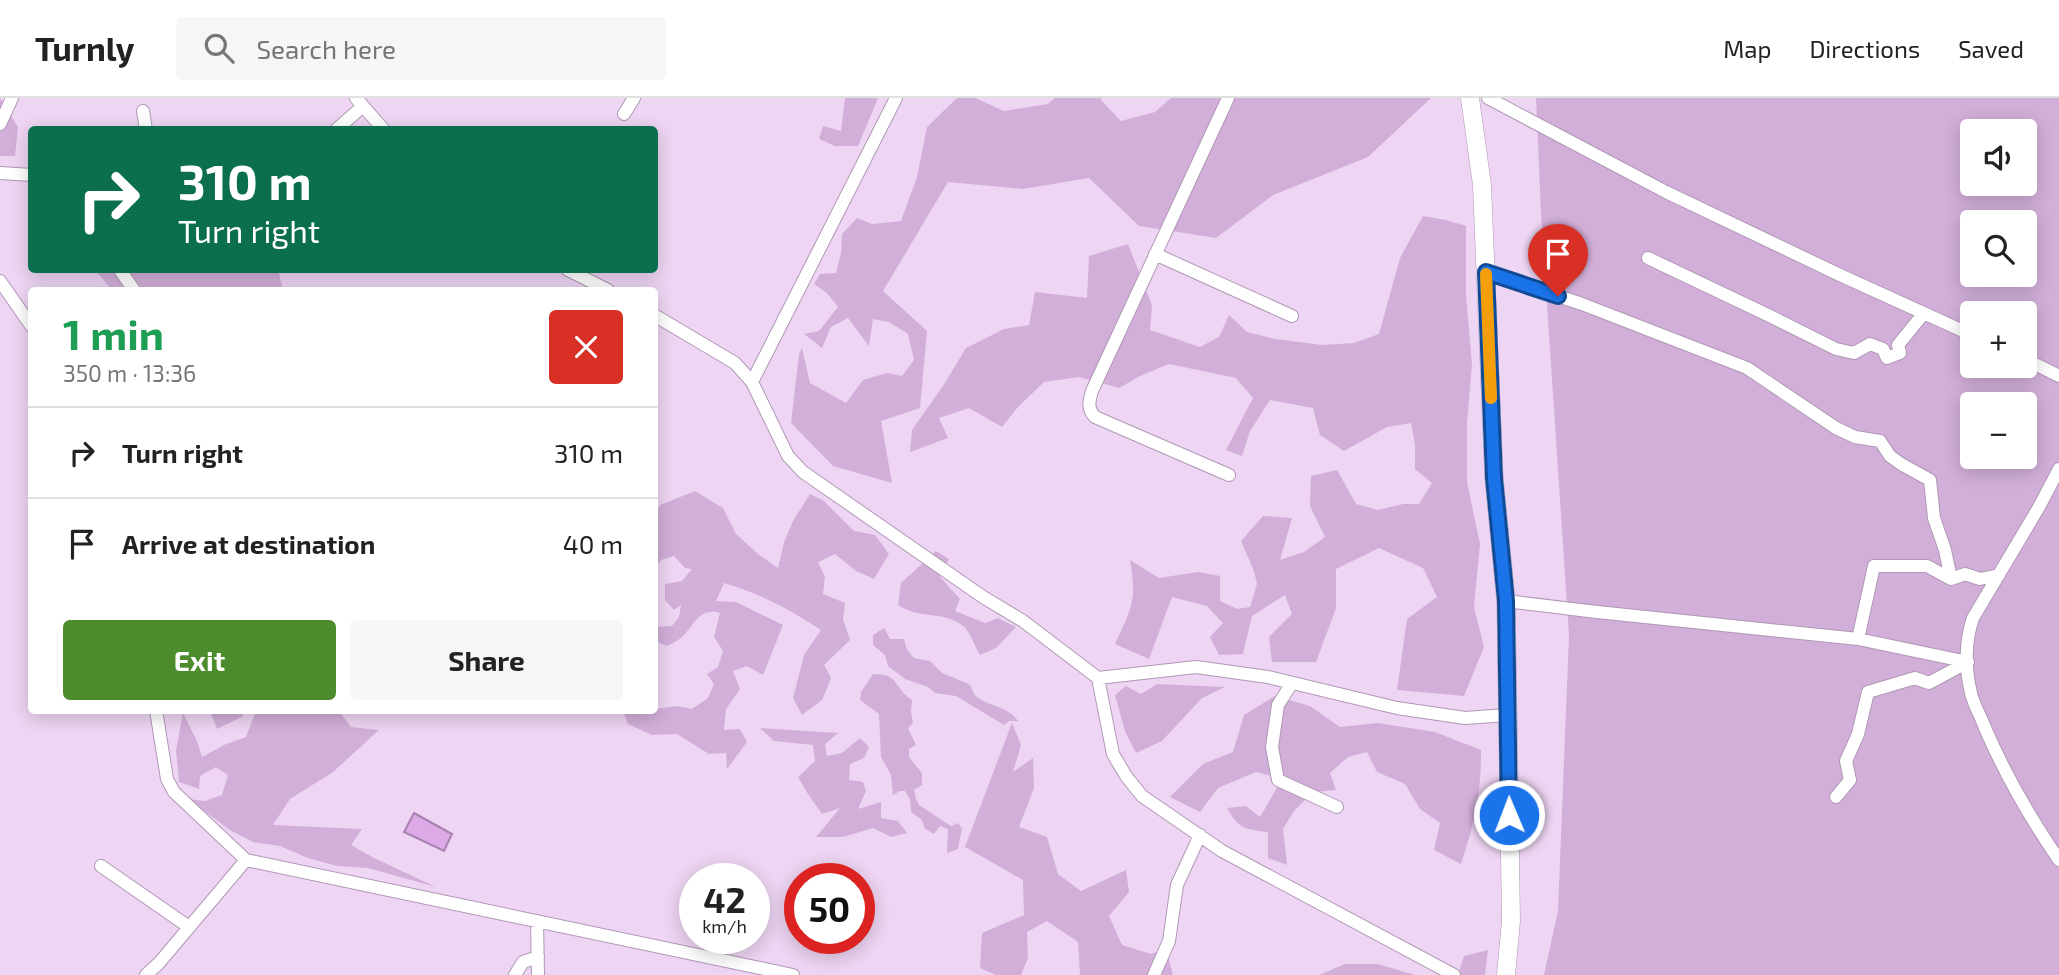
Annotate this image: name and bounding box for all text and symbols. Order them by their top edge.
search box [176,17,666,80]
text: Turnly [35,28,134,68]
icon: search [200,29,238,67]
text: Search here [256,33,396,64]
text: Map [1723,34,1771,63]
text: Directions [1809,34,1920,63]
text: Saved [1958,34,2024,63]
map controls [1960,119,2037,469]
button: sound [1960,119,2037,196]
text: 310 m [178,151,312,210]
icon: right [63,154,154,245]
button: search [1960,210,2037,287]
text: Turn right [178,211,320,249]
pin [1528,224,1588,296]
icon: arrive [1539,235,1577,273]
button: + [1960,301,2037,378]
text: 1 min [63,308,164,358]
button: close [549,310,623,384]
text: 350 m · 13:36 [63,359,196,387]
button: − [1960,392,2037,469]
icon: right [63,434,101,472]
text: Turn right [122,437,243,468]
text: 310 m [554,437,623,468]
icon: arrive [63,525,101,563]
text: Arrive at destination [122,528,375,559]
text: 40 m [563,528,623,559]
button: Exit [63,620,336,700]
button: Share [350,620,623,700]
position arrow [1472,778,1546,852]
speed limit sign: 50 [784,863,875,954]
text: 42 [703,878,746,920]
text: km/h [702,915,747,937]

